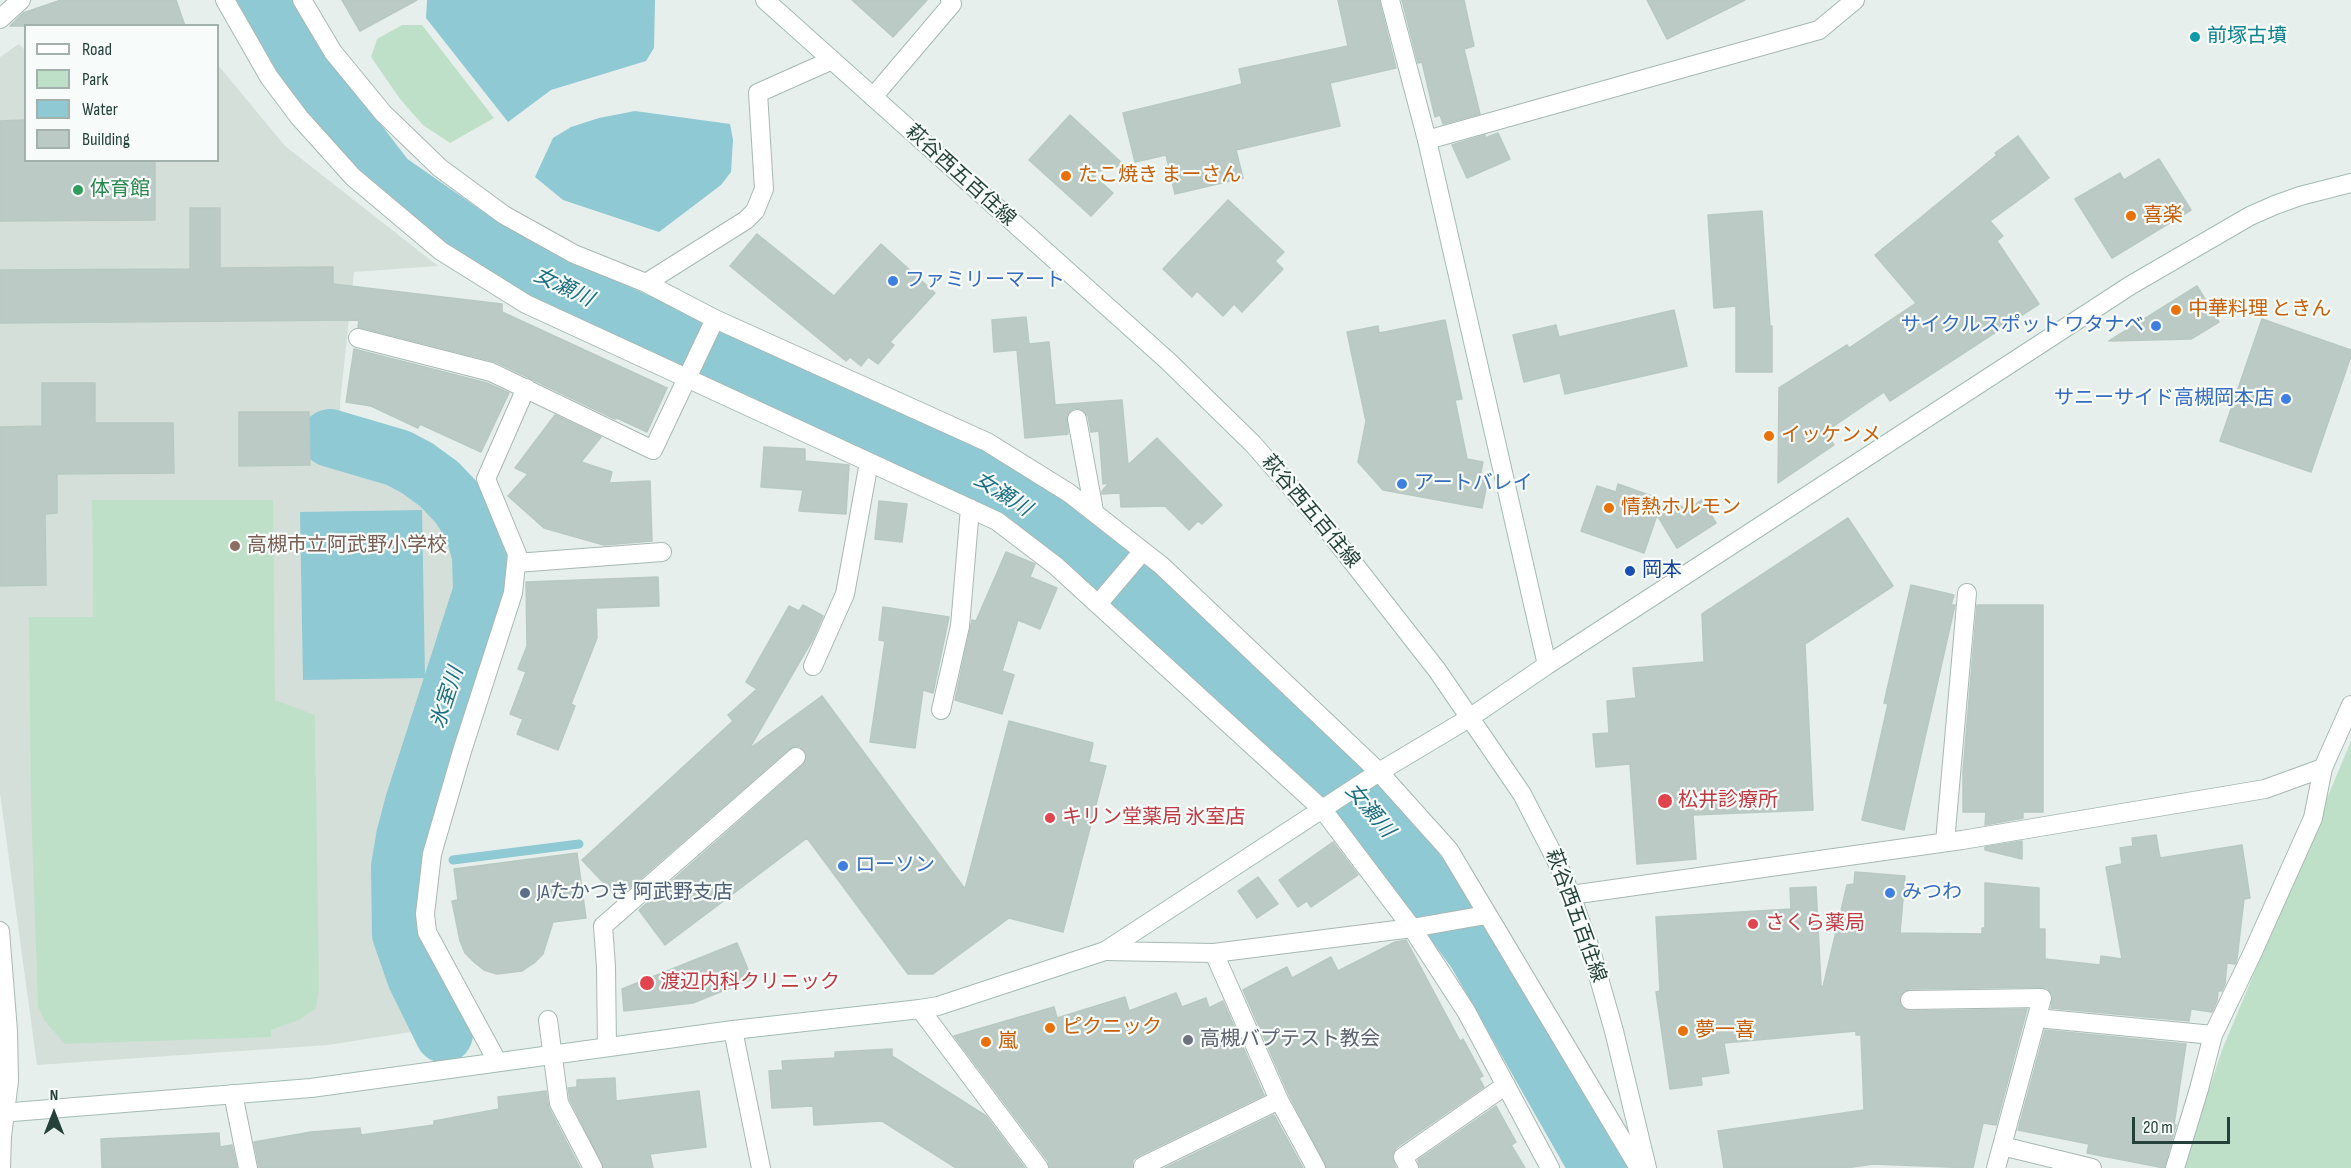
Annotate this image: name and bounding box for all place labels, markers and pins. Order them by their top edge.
place label: 前塚古墳 [2207,25,2287,49]
marker: 前塚古墳 [2188,30,2202,44]
place label: たこ焼き まーさん [1078,164,1241,188]
marker: たこ焼き まーさん [1059,169,1073,183]
place label: 体育館 [90,178,150,202]
marker: 体育館 [71,183,85,197]
place label: 喜楽 [2143,204,2183,228]
marker: 喜楽 [2124,209,2138,223]
place label: ファミリーマート [905,269,1065,293]
marker: ファミリーマート [886,274,900,288]
place label: 中華料理 ときん [2188,298,2331,322]
marker: 中華料理 ときん [2169,303,2183,317]
place label: サイクルスポット ワタナベ [1901,314,2144,338]
marker: サイクルスポット ワタナベ [2149,319,2163,333]
place label: サニーサイド高槻岡本店 [2054,387,2274,411]
marker: サニーサイド高槻岡本店 [2279,392,2293,406]
place label: イッケンメ [1781,424,1881,448]
marker: イッケンメ [1762,429,1776,443]
place label: アートバレイ [1414,472,1533,496]
marker: アートバレイ [1395,477,1409,491]
place label: 情熱ホルモン [1621,496,1741,520]
marker: 情熱ホルモン [1602,501,1616,515]
place label: 高槻市立阿武野小学校 [247,534,447,558]
marker: 高槻市立阿武野小学校 [228,539,242,553]
place label: 岡本 [1642,559,1682,583]
marker: 岡本 [1623,564,1637,578]
place label: 松井診療所 [1678,789,1778,813]
marker: 松井診療所 [1656,792,1674,810]
place label: キリン堂薬局 氷室店 [1062,806,1245,830]
marker: キリン堂薬局 氷室店 [1043,811,1057,825]
place label: ローソン [855,854,935,878]
marker: ローソン [836,859,850,873]
place label: JAたかつき 阿武野支店 [537,881,733,905]
place label: みつわ [1902,881,1962,905]
marker: JAたかつき 阿武野支店 [518,886,532,900]
marker: みつわ [1883,886,1897,900]
place label: さくら薬局 [1765,912,1865,936]
marker: さくら薬局 [1746,917,1760,931]
place label: 渡辺内科クリニック [660,971,840,995]
marker: 渡辺内科クリニック [638,974,656,992]
place label: ピクニック [1062,1016,1162,1040]
place label: 夢一喜 [1695,1019,1755,1043]
marker: ピクニック [1043,1021,1057,1035]
marker: 夢一喜 [1676,1024,1690,1038]
place label: 高槻バプテスト教会 [1200,1028,1380,1052]
place label: 嵐 [998,1030,1018,1054]
marker: 高槻バプテスト教会 [1181,1033,1195,1047]
marker: 嵐 [979,1035,993,1049]

